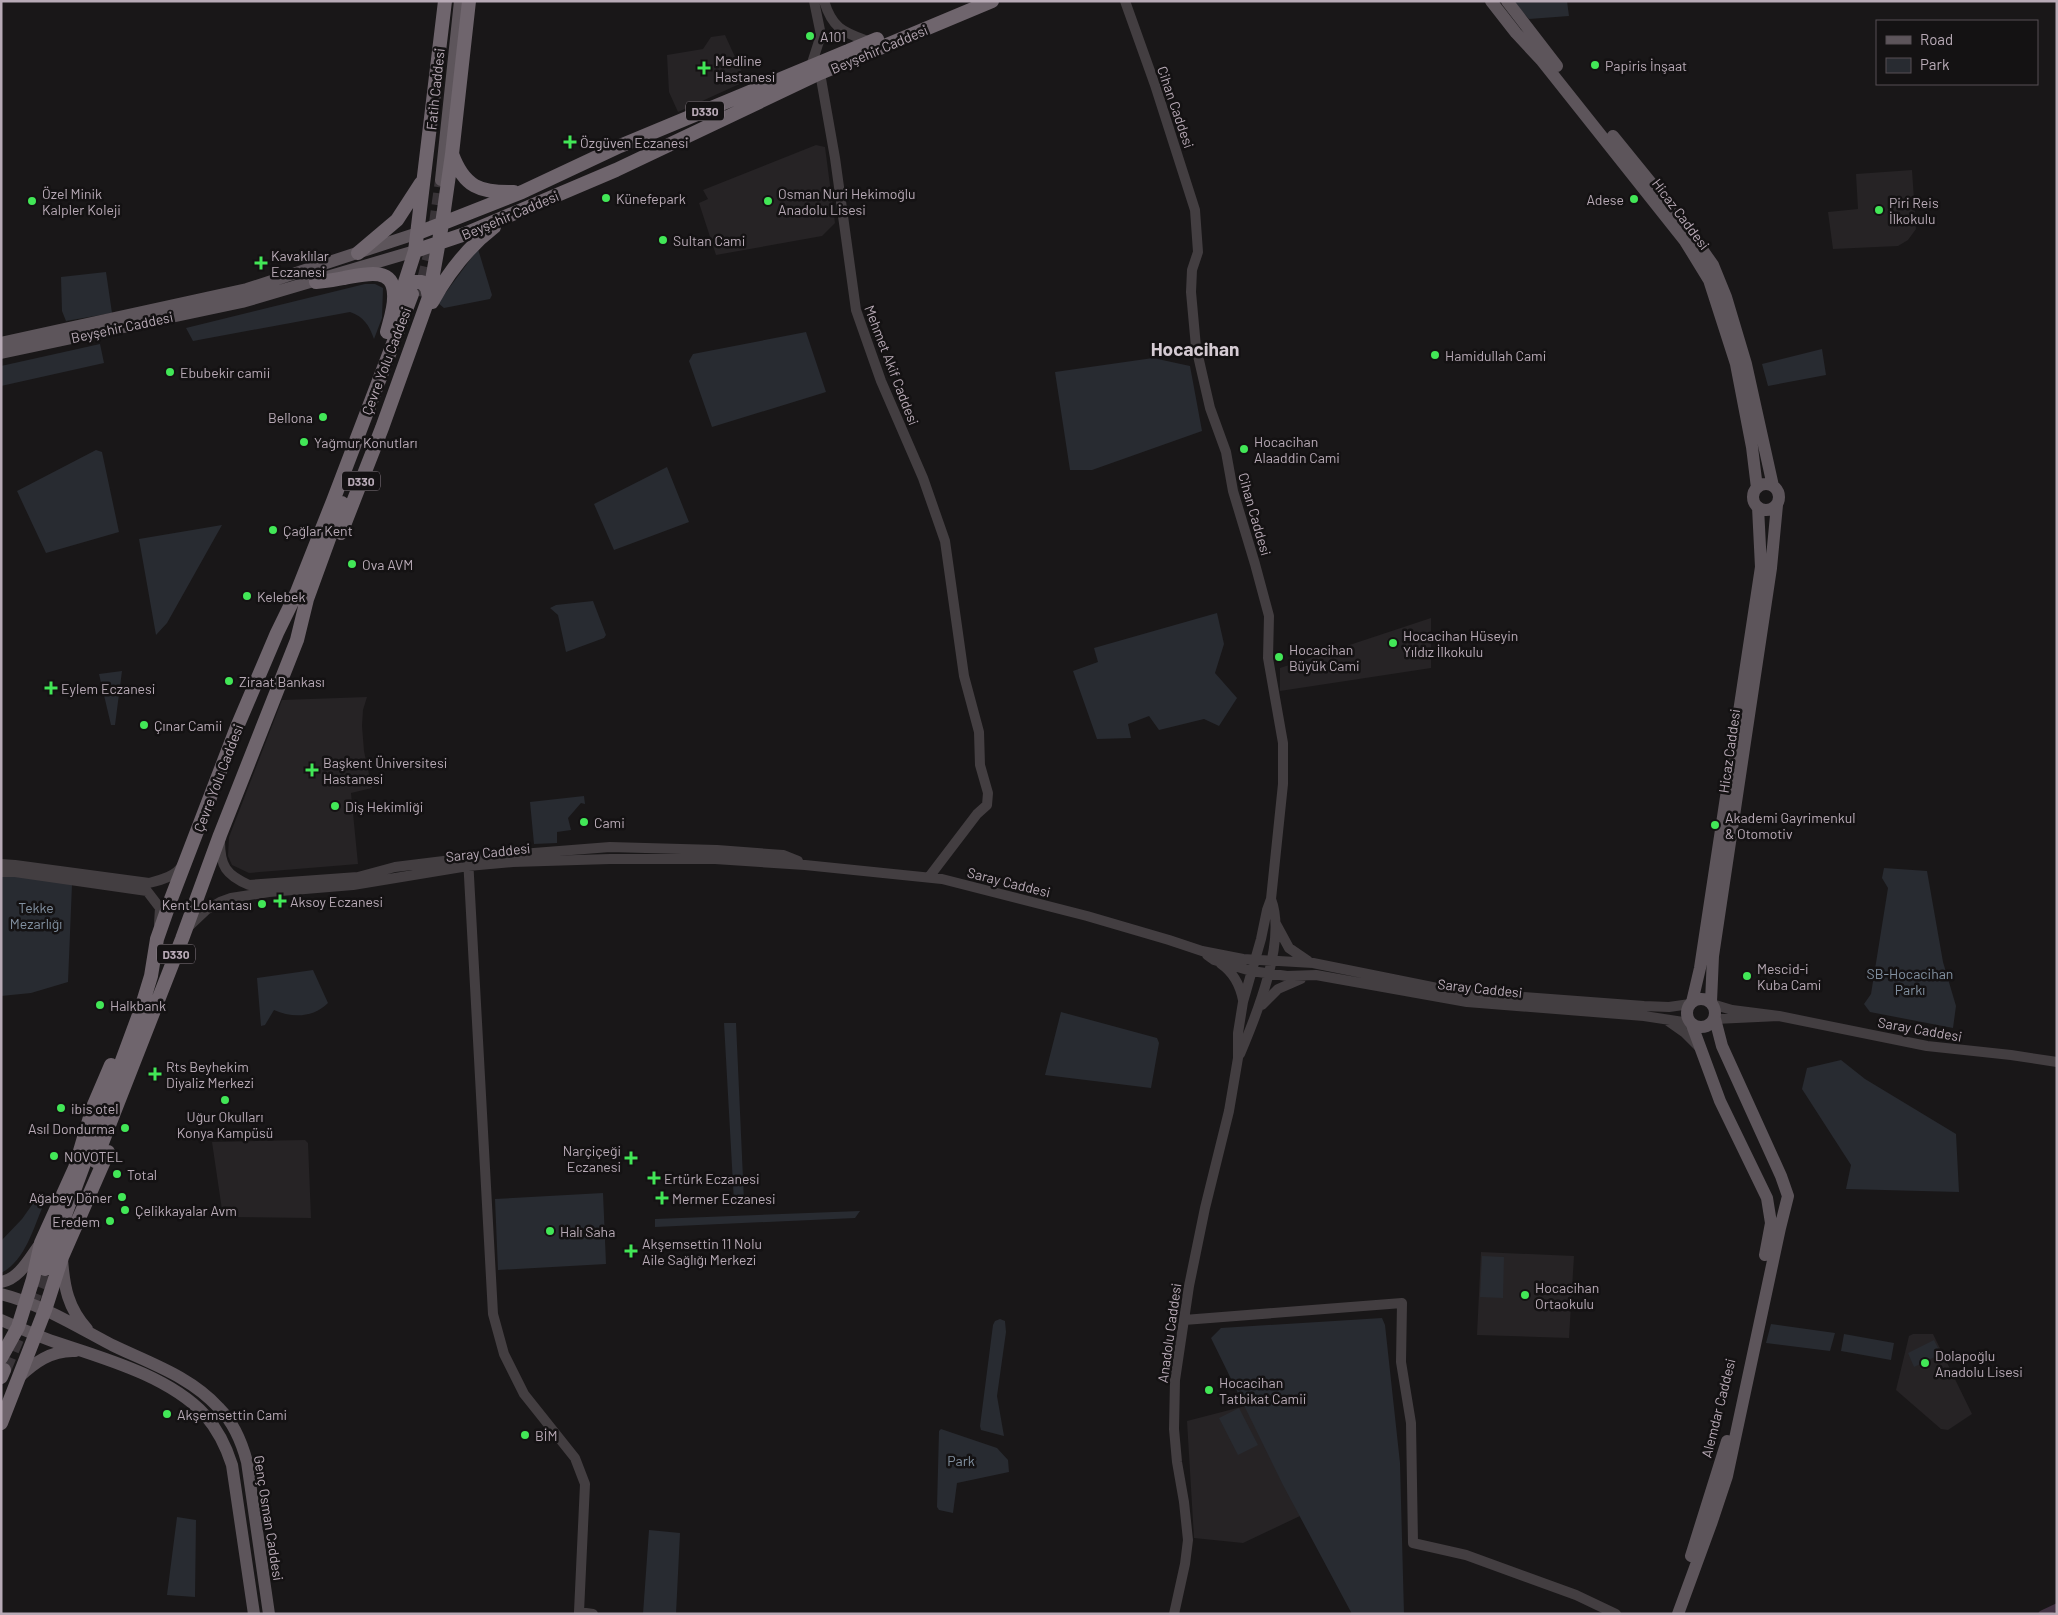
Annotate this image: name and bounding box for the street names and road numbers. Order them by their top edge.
street label: Beyşehir Caddesi [828,21,930,77]
street label: Fatih Caddesi [422,47,448,131]
street label: Cihan Caddesi [1154,64,1198,150]
road number: D330 [686,102,724,120]
street label: Hicaz Caddesi [1649,175,1713,253]
street label: Beyşehir Caddesi [459,187,561,243]
street label: Mehmet Akif Caddesi [861,303,923,427]
street label: Çevre Yolu Caddesi [358,305,414,417]
street label: Beyşehir Caddesi [69,308,175,346]
street label: Cihan Caddesi [1235,471,1275,557]
road number: D330 [342,472,380,491]
street label: Hicaz Caddesi [1715,708,1743,794]
street label: Çevre Yolu Caddesi [190,722,246,834]
street label: Saray Caddesi [445,839,531,865]
street label: Saray Caddesi [966,863,1052,901]
road number: D330 [157,944,195,964]
street label: Saray Caddesi [1437,975,1523,1001]
street label: Saray Caddesi [1877,1013,1963,1045]
street label: Anadolu Caddesi [1154,1282,1184,1384]
street label: Alemdar Caddesi [1697,1357,1739,1459]
street label: Genç Osman Caddesi [251,1454,287,1582]

